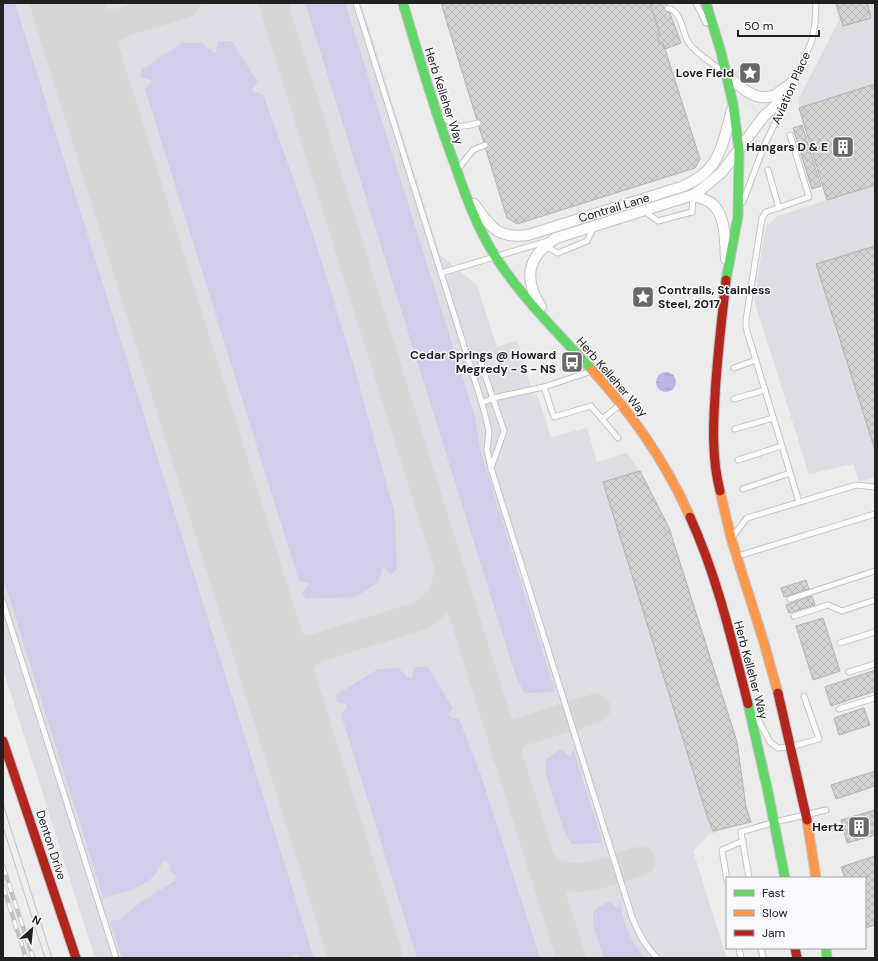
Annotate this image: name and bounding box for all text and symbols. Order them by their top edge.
scale bar [738,12,819,38]
text: 50 m [744,18,773,34]
street label: Herb Kelleher Way [421,45,467,147]
street label: Aviation Place [768,49,814,127]
place icon: Love Field [737,60,763,86]
place label: Love Field [676,65,734,81]
building icon: Hangars D & E [830,134,856,160]
place label: Hangars D & E [746,139,828,155]
street label: Contrail Lane [576,190,652,226]
place label: Contrails, Stainless Steel, 2017 [658,282,771,312]
place icon: Contrails, Stainless Steel, 2017 [630,284,656,310]
street label: Herb Kelleher Way [573,334,651,421]
place label: Cedar Springs @ Howard Megredy - S - NS [410,347,556,377]
bus stop icon: Cedar Springs @ Howard Megredy - S - NS [559,349,585,375]
street label: Herb Kelleher Way [730,619,772,721]
street label: Denton Drive [32,808,70,882]
building icon: Hertz [846,814,872,840]
place label: Hertz [812,819,844,835]
legend [726,877,866,949]
text: Fast [762,885,785,901]
text: Slow [762,905,788,921]
north arrow [12,909,52,949]
text: N [30,912,43,928]
text: Jam [762,925,785,941]

